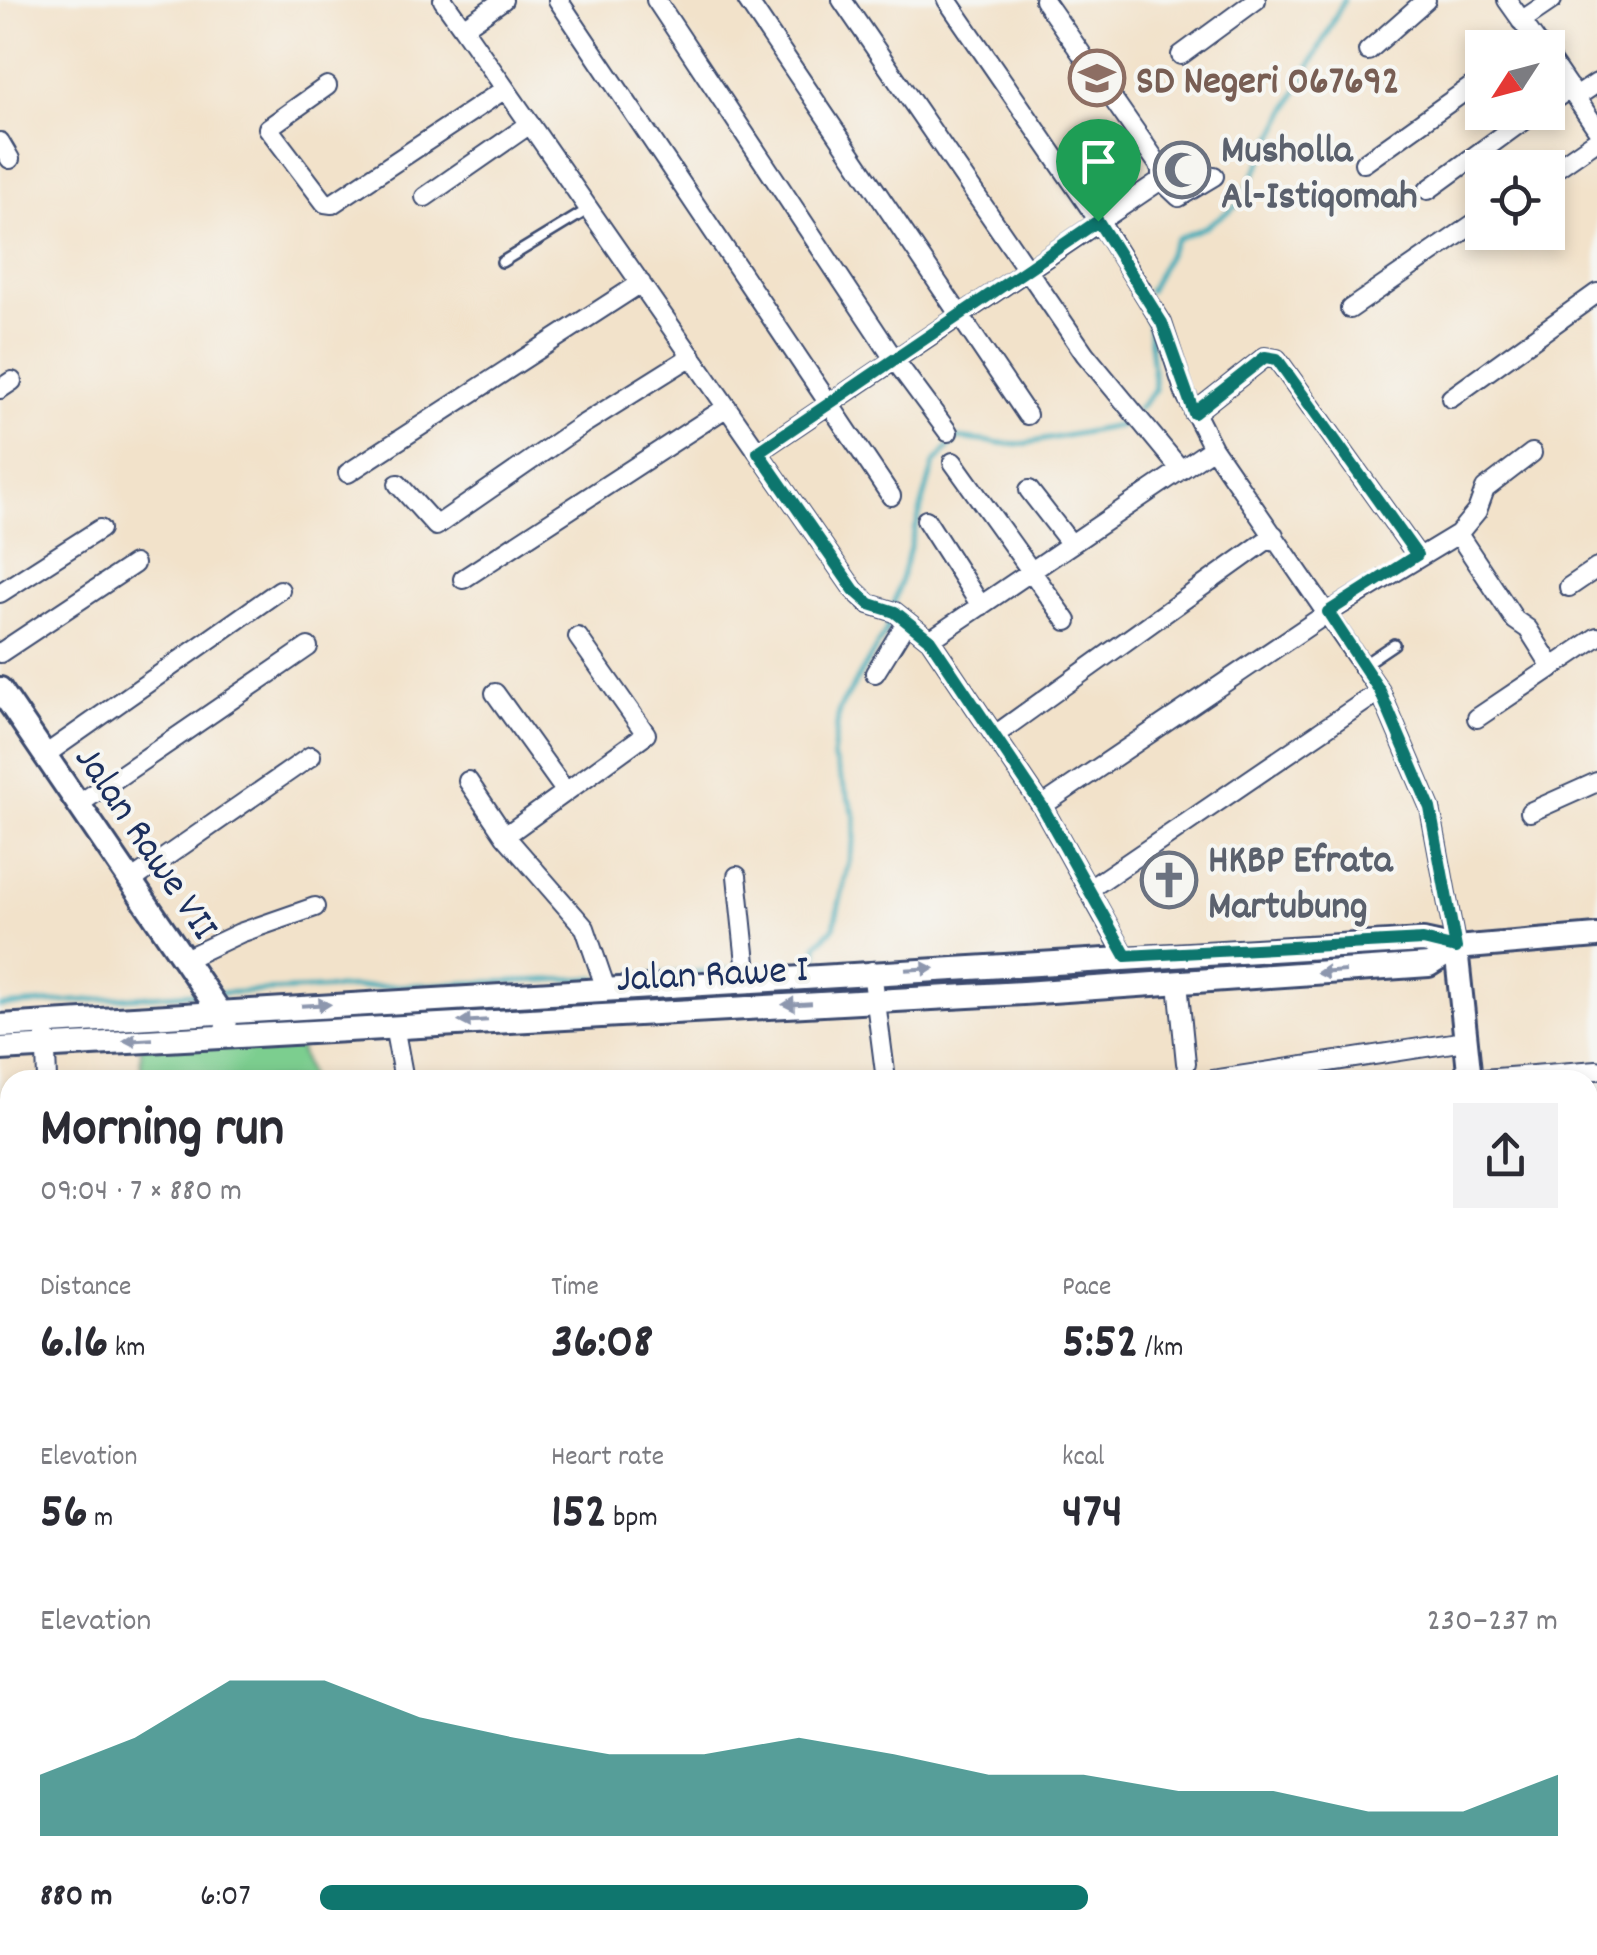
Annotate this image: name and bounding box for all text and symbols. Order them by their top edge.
north arrow [1465,30,1565,130]
map controls [1465,30,1565,250]
school or university icon: SD Negeri 067692 [1067,48,1127,108]
place label: SD Negeri 067692 [1136,56,1399,113]
pin [1056,119,1141,222]
place label: Musholla Al-Istiqomah [1221,125,1418,228]
icon: arrive [1071,134,1126,189]
mosque icon: Musholla Al-Istiqomah [1152,140,1212,200]
button: locate [1465,150,1565,250]
street label: Jalan Rawe VII [57,736,230,953]
place label: HKBP Efrata Martubung [1208,835,1394,938]
church icon: HKBP Efrata Martubung [1139,850,1199,910]
street label: Jalan Rawe I [615,944,810,1011]
one-way arrow [905,961,937,977]
one-way arrow [1315,964,1347,980]
one-way arrow [781,996,813,1012]
one-way arrow [301,997,333,1013]
one-way arrow [456,1013,488,1029]
one-way arrow [122,1032,154,1048]
text: Morning run [40,1093,284,1172]
button: share [1453,1103,1558,1208]
text: 09:04 · 7 × 880 m [40,1170,242,1216]
text: Distance [40,1269,131,1309]
text: Time [551,1269,599,1309]
text: Pace [1062,1269,1111,1309]
text: 6.16 [40,1309,108,1381]
text: 36:08 [551,1309,653,1381]
text: 5:52 [1062,1309,1138,1381]
text: km [108,1330,145,1370]
text: /km [1138,1330,1184,1370]
text: Elevation [40,1439,137,1479]
text: Heart rate [551,1439,664,1479]
text: kcal [1062,1439,1105,1479]
text: 56 [40,1479,88,1551]
text: 152 [551,1479,607,1551]
text: 474 [1062,1479,1123,1551]
text: m [88,1500,113,1540]
text: bpm [607,1500,658,1540]
text: Elevation [40,1600,151,1646]
text: 230–237 m [1427,1600,1558,1646]
text: 880 m [40,1875,112,1921]
text: 6:07 [200,1875,251,1921]

